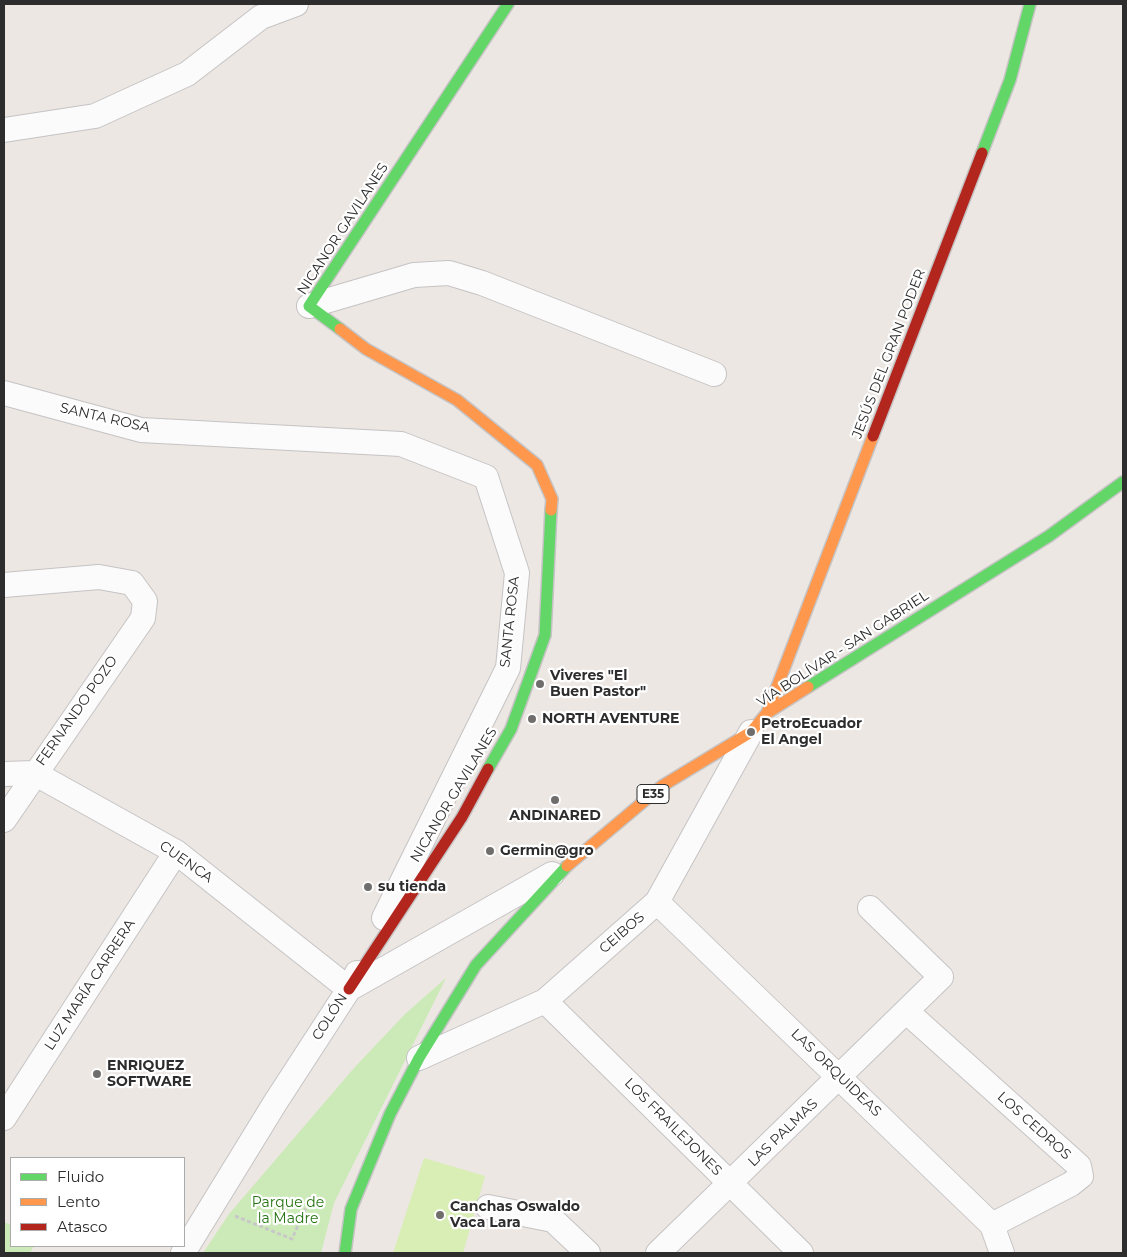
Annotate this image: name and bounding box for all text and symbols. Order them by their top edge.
street label: NICANOR GAVILANES [294,160,392,298]
street label: JESÚS DEL GRAN PODER [849,267,929,441]
street label: SANTA ROSA [58,399,152,437]
street label: SANTA ROSA [497,575,523,669]
street label: VÍA BOLÍVAR - SAN GABRIEL [754,587,932,711]
street label: FERNANDO POZO [33,653,121,769]
place label: Viveres "El Buen Pastor" [550,668,646,700]
marker: Viveres "El Buen Pastor" [534,678,546,690]
place label: NORTH AVENTURE [542,711,680,727]
marker: NORTH AVENTURE [526,713,538,725]
place label: PetroEcuador El Angel [761,716,862,749]
street label: NICANOR GAVILANES [407,725,501,865]
marker: PetroEcuador El Angel [745,726,757,738]
road number: E35 [637,784,669,804]
marker: ANDINARED [549,794,561,806]
place label: ANDINARED [509,808,601,824]
street label: CUENCA [156,837,216,887]
place label: Germin@gro [500,843,594,859]
marker: Germin@gro [484,845,496,857]
place label: su tienda [378,879,446,895]
marker: su tienda [362,881,374,893]
street label: CEIBOS [596,909,648,957]
street label: LUZ MARÍA CARRERA [41,916,139,1054]
street label: COLÓN [309,990,351,1044]
street label: LAS ORQUIDEAS [787,1026,885,1120]
place label: ENRIQUEZ SOFTWARE [107,1058,191,1090]
marker: ENRIQUEZ SOFTWARE [91,1068,103,1080]
street label: LOS FRAILEJONES [621,1075,725,1179]
street label: LOS CEDROS [994,1089,1074,1163]
street label: LAS PALMAS [745,1096,821,1170]
legend [10,1157,185,1247]
text: Fluido [57,1167,104,1186]
text: Lento [57,1192,100,1211]
park label: Parque de la Madre [252,1195,324,1228]
place label: Canchas Oswaldo Vaca Lara [450,1199,580,1232]
marker: Canchas Oswaldo Vaca Lara [434,1209,446,1221]
text: Atasco [57,1217,107,1236]

